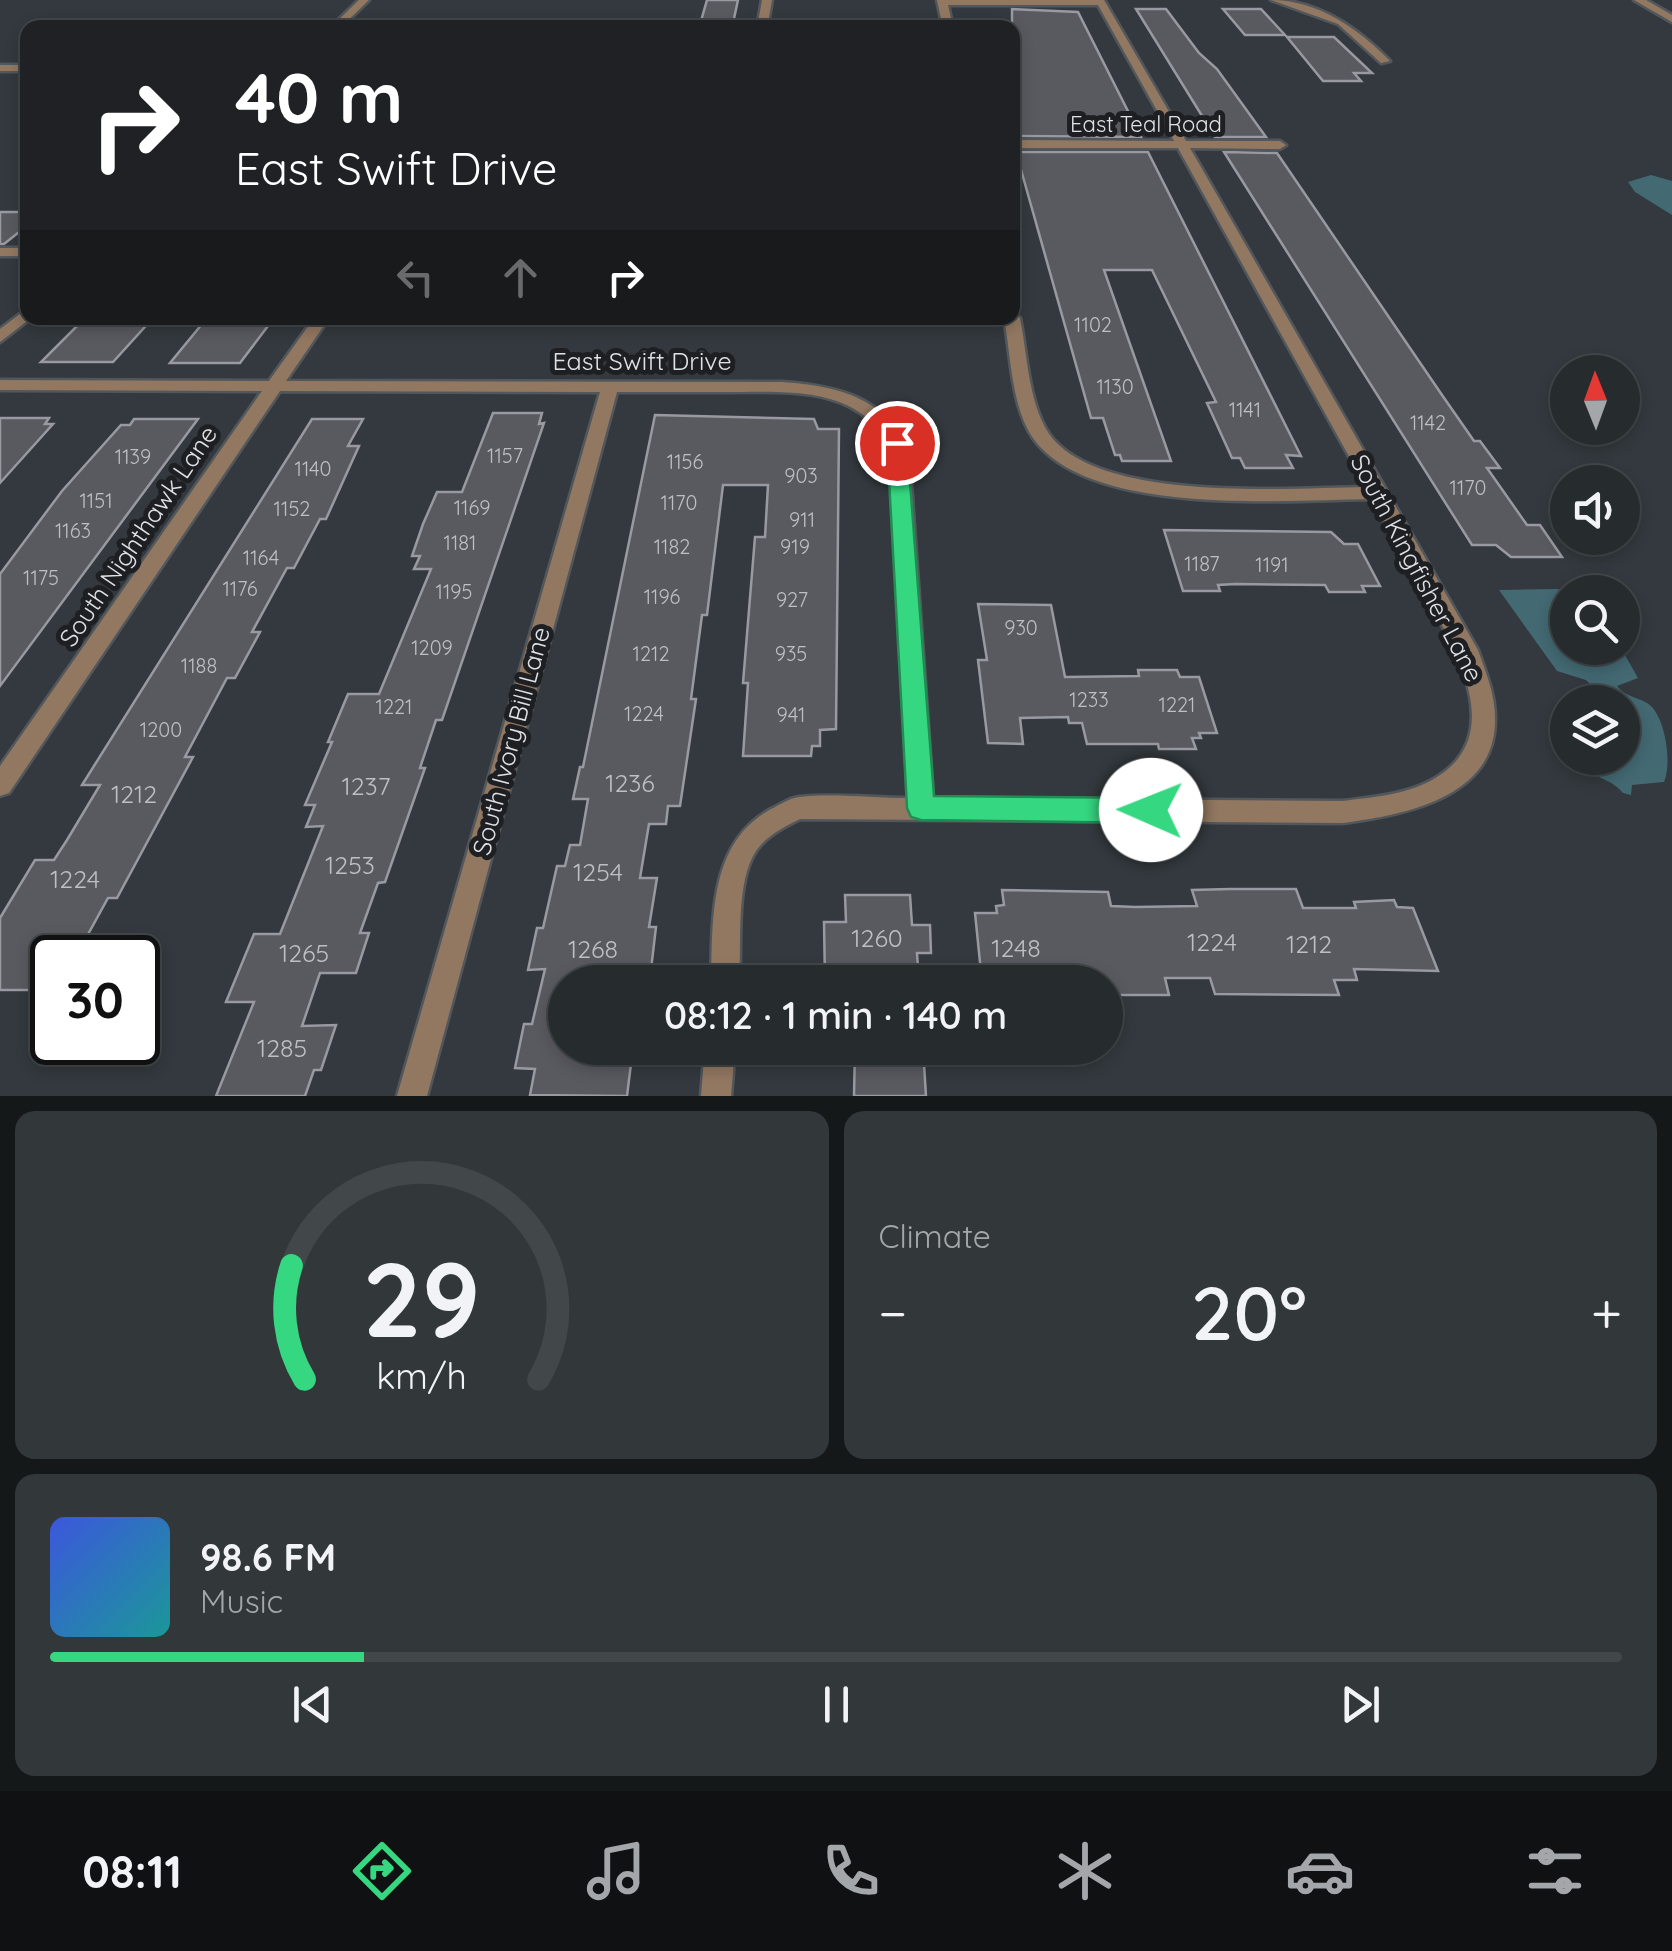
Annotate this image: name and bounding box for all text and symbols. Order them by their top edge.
text: 40 m [235,53,403,141]
icon: right [70,60,200,190]
street label: East Teal Road [1070,110,1222,138]
text: East Swift Drive [235,140,557,196]
icon: left [388,250,443,305]
icon: ahead [493,250,548,305]
icon: right [598,250,653,305]
house number: 1102 [1074,312,1112,337]
street label: East Swift Drive [552,345,732,376]
north arrow [1550,355,1640,445]
map controls [1550,355,1640,775]
house number: 1130 [1096,374,1134,399]
house number: 1141 [1229,397,1261,422]
pin [855,401,940,486]
house number: 1142 [1410,410,1446,435]
icon: arrive [870,416,925,471]
street label: South Nighthawk Lane [52,419,223,652]
house number: 1157 [487,443,523,468]
house number: 1139 [115,444,151,469]
house number: 1156 [667,449,703,474]
street label: South Kingfisher Lane [1344,449,1491,687]
house number: 1140 [295,456,331,481]
house number: 903 [784,463,818,488]
button: sound [1550,465,1640,555]
house number: 1170 [1450,475,1486,500]
house number: 1151 [79,488,113,513]
house number: 1170 [661,490,697,515]
house number: 1169 [454,495,490,520]
house number: 1152 [274,496,310,521]
house number: 911 [789,507,815,532]
house number: 1163 [55,518,91,543]
house number: 1181 [444,530,477,555]
house number: 1182 [654,534,690,559]
house number: 919 [780,534,810,559]
house number: 1164 [243,545,279,570]
house number: 1187 [1184,551,1220,576]
house number: 1191 [1255,552,1289,577]
house number: 1175 [23,565,59,590]
button: search [1550,575,1640,665]
house number: 1176 [222,576,258,601]
house number: 1195 [436,579,472,604]
house number: 1196 [644,584,681,609]
house number: 927 [776,587,808,612]
house number: 930 [1004,615,1038,640]
street label: South Ivory Bill Lane [465,623,556,858]
house number: 1209 [411,635,453,660]
house number: 1212 [633,641,669,666]
house number: 935 [775,641,807,666]
house number: 1188 [181,653,217,678]
button: layers [1550,685,1640,775]
house number: 1233 [1069,687,1109,712]
house number: 1221 [1159,692,1195,717]
house number: 1221 [376,694,412,719]
house number: 1224 [624,701,664,726]
house number: 941 [777,702,805,727]
house number: 1200 [140,717,182,742]
position arrow [1099,758,1203,862]
house number: 1236 [605,767,655,798]
house number: 1237 [341,770,391,801]
house number: 1212 [111,778,157,809]
house number: 1253 [325,849,375,880]
house number: 1254 [573,856,623,887]
house number: 1224 [50,863,100,894]
house number: 1260 [851,922,903,953]
house number: 1224 [1187,926,1237,957]
house number: 1212 [1286,928,1332,959]
house number: 1248 [991,932,1041,963]
house number: 1268 [568,933,618,964]
speed limit sign: 30 [30,935,160,1065]
house number: 1265 [279,937,329,968]
text: 08:12 · 1 min · 140 m [664,991,1007,1039]
house number: 1285 [257,1032,307,1063]
text: Climate [879,1216,991,1256]
text: 29 [363,1233,481,1363]
text: 20° [1191,1265,1307,1359]
text: − [879,1278,907,1347]
text: + [1591,1278,1622,1347]
text: km/h [376,1353,467,1398]
text: 98.6 FM [200,1533,336,1581]
text: Music [200,1581,283,1621]
icon: previous [285,1677,340,1732]
icon: pause [809,1677,864,1732]
icon: next [1333,1677,1388,1732]
icon: directions [347,1836,417,1906]
icon: music [581,1836,651,1906]
icon: phone [816,1836,886,1906]
icon: climate [1050,1836,1120,1906]
icon: car [1285,1836,1355,1906]
icon: filters [1520,1836,1590,1906]
text: 08:11 [82,1843,182,1899]

